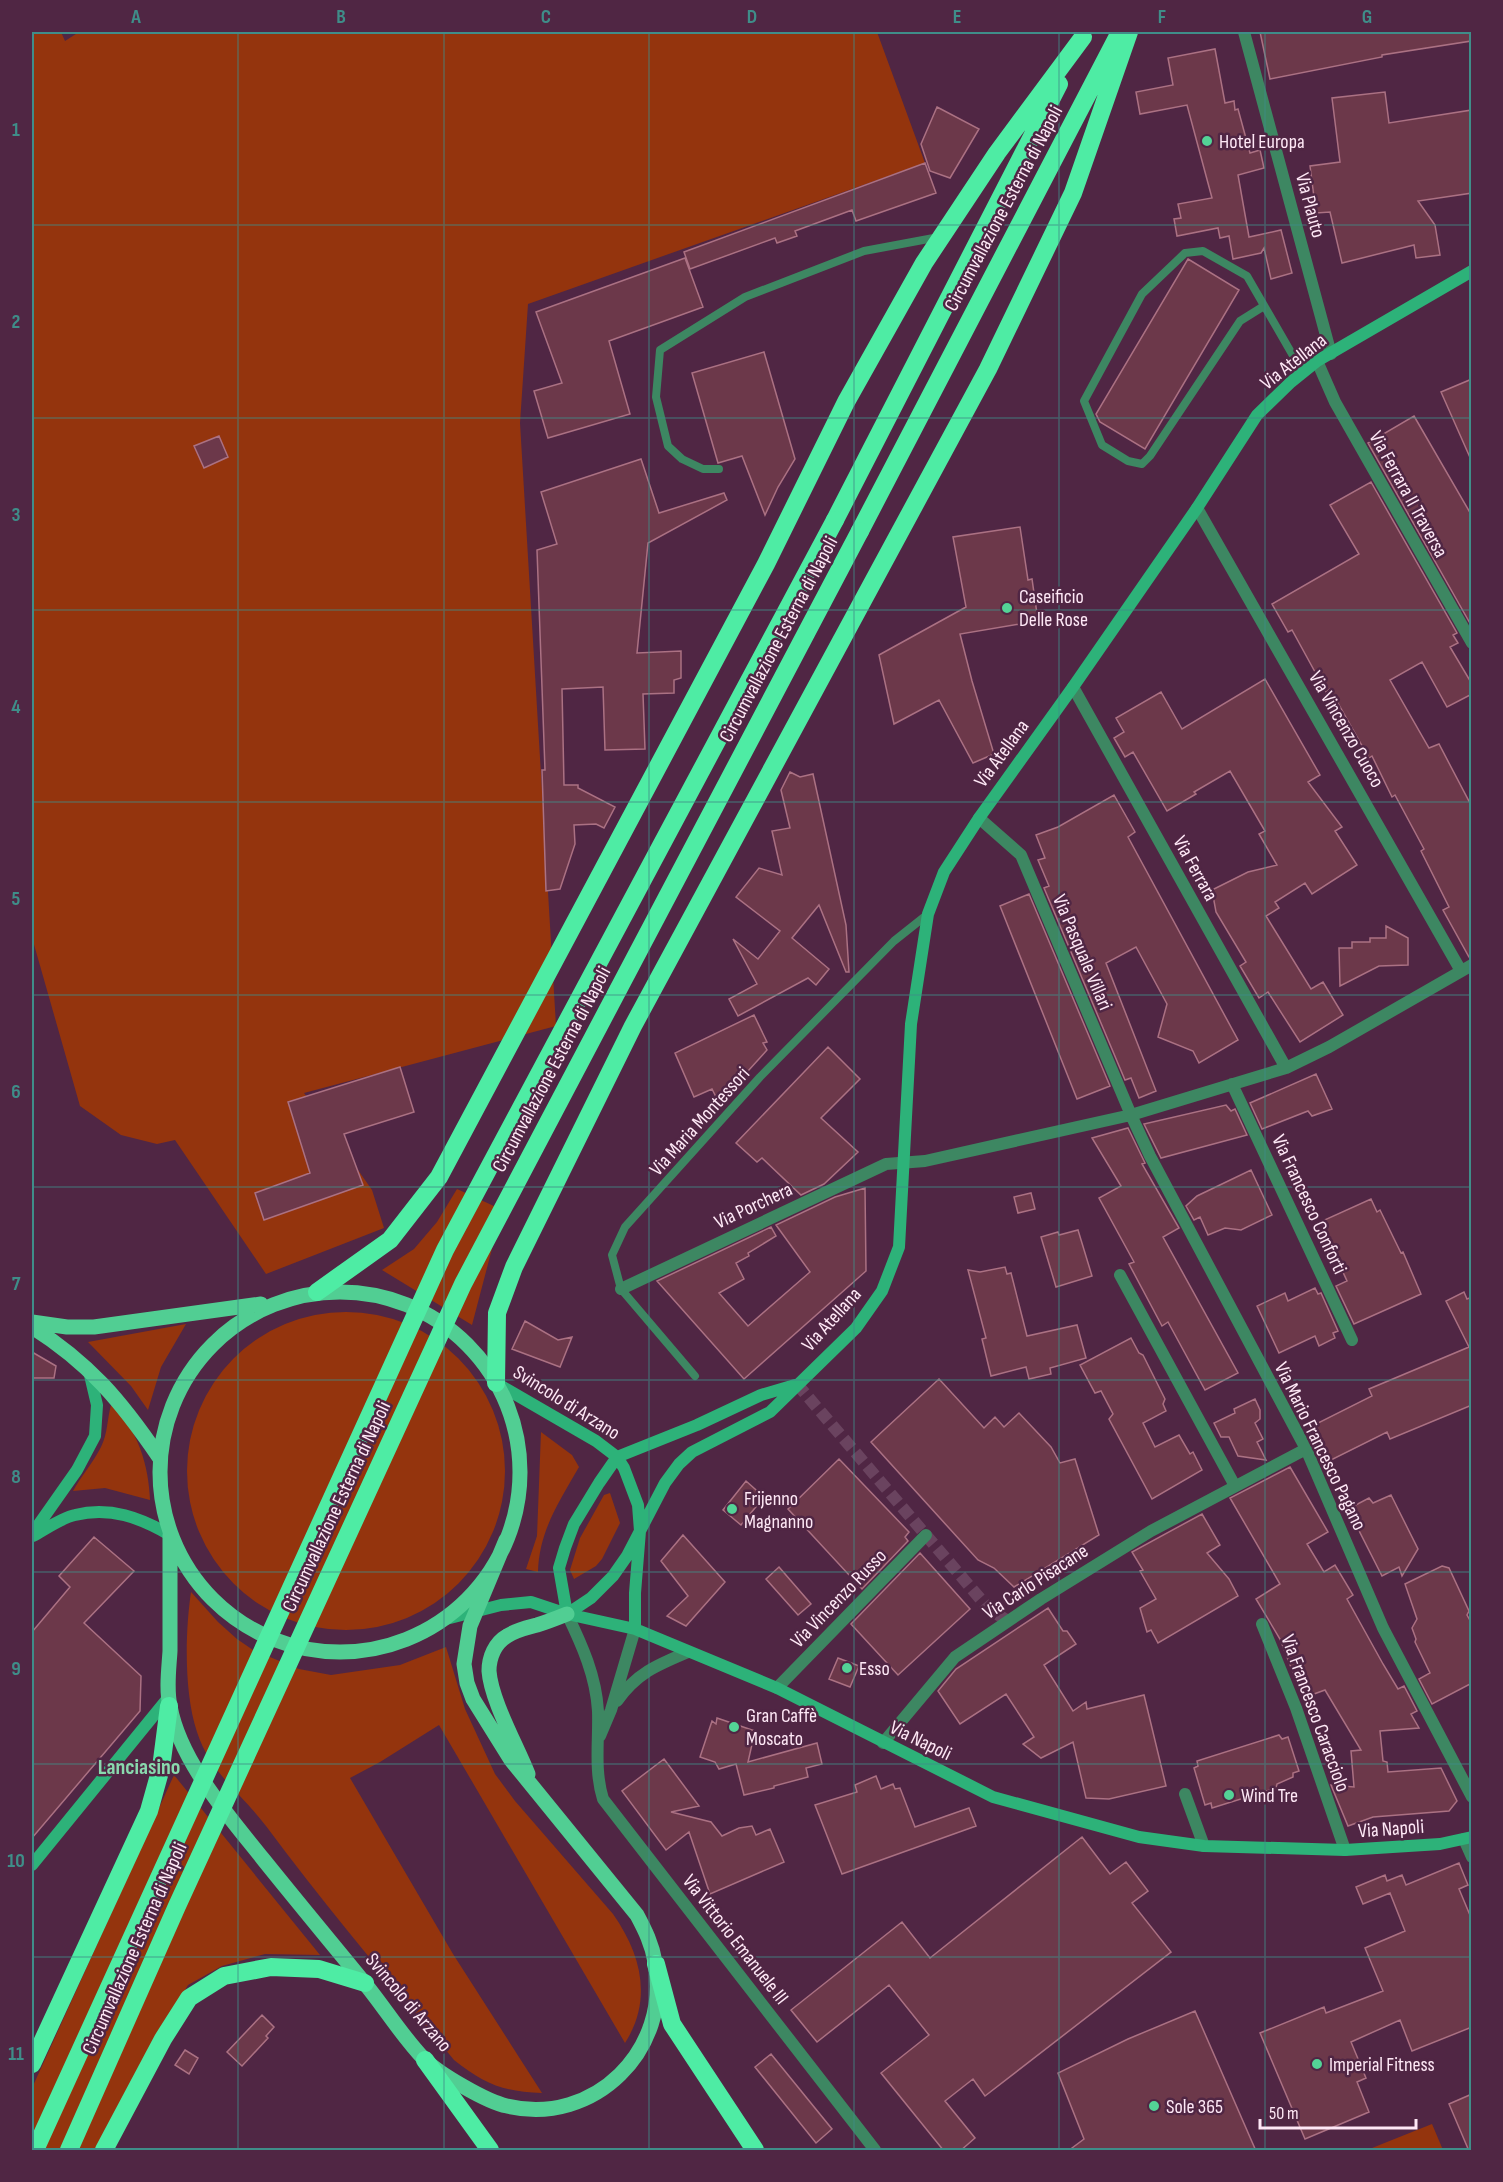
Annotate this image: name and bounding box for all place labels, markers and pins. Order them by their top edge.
place label: Hotel Europa [1219,130,1305,154]
marker: Hotel Europa [1200,134,1214,148]
place label: Caseificio Delle Rose [1019,585,1088,632]
marker: Caseificio Delle Rose [1000,601,1014,615]
place label: Frijenno Magnanno [744,1487,813,1534]
marker: Frijenno Magnanno [725,1502,739,1516]
place label: Esso [859,1657,890,1681]
marker: Esso [840,1661,854,1675]
place label: Gran Caffè Moscato [746,1704,817,1751]
marker: Gran Caffè Moscato [727,1720,741,1734]
place label: Wind Tre [1241,1784,1298,1808]
marker: Wind Tre [1222,1788,1236,1802]
place label: Imperial Fitness [1329,2053,1435,2077]
marker: Imperial Fitness [1310,2057,1324,2071]
place label: Sole 365 [1166,2095,1223,2119]
marker: Sole 365 [1147,2099,1161,2113]

